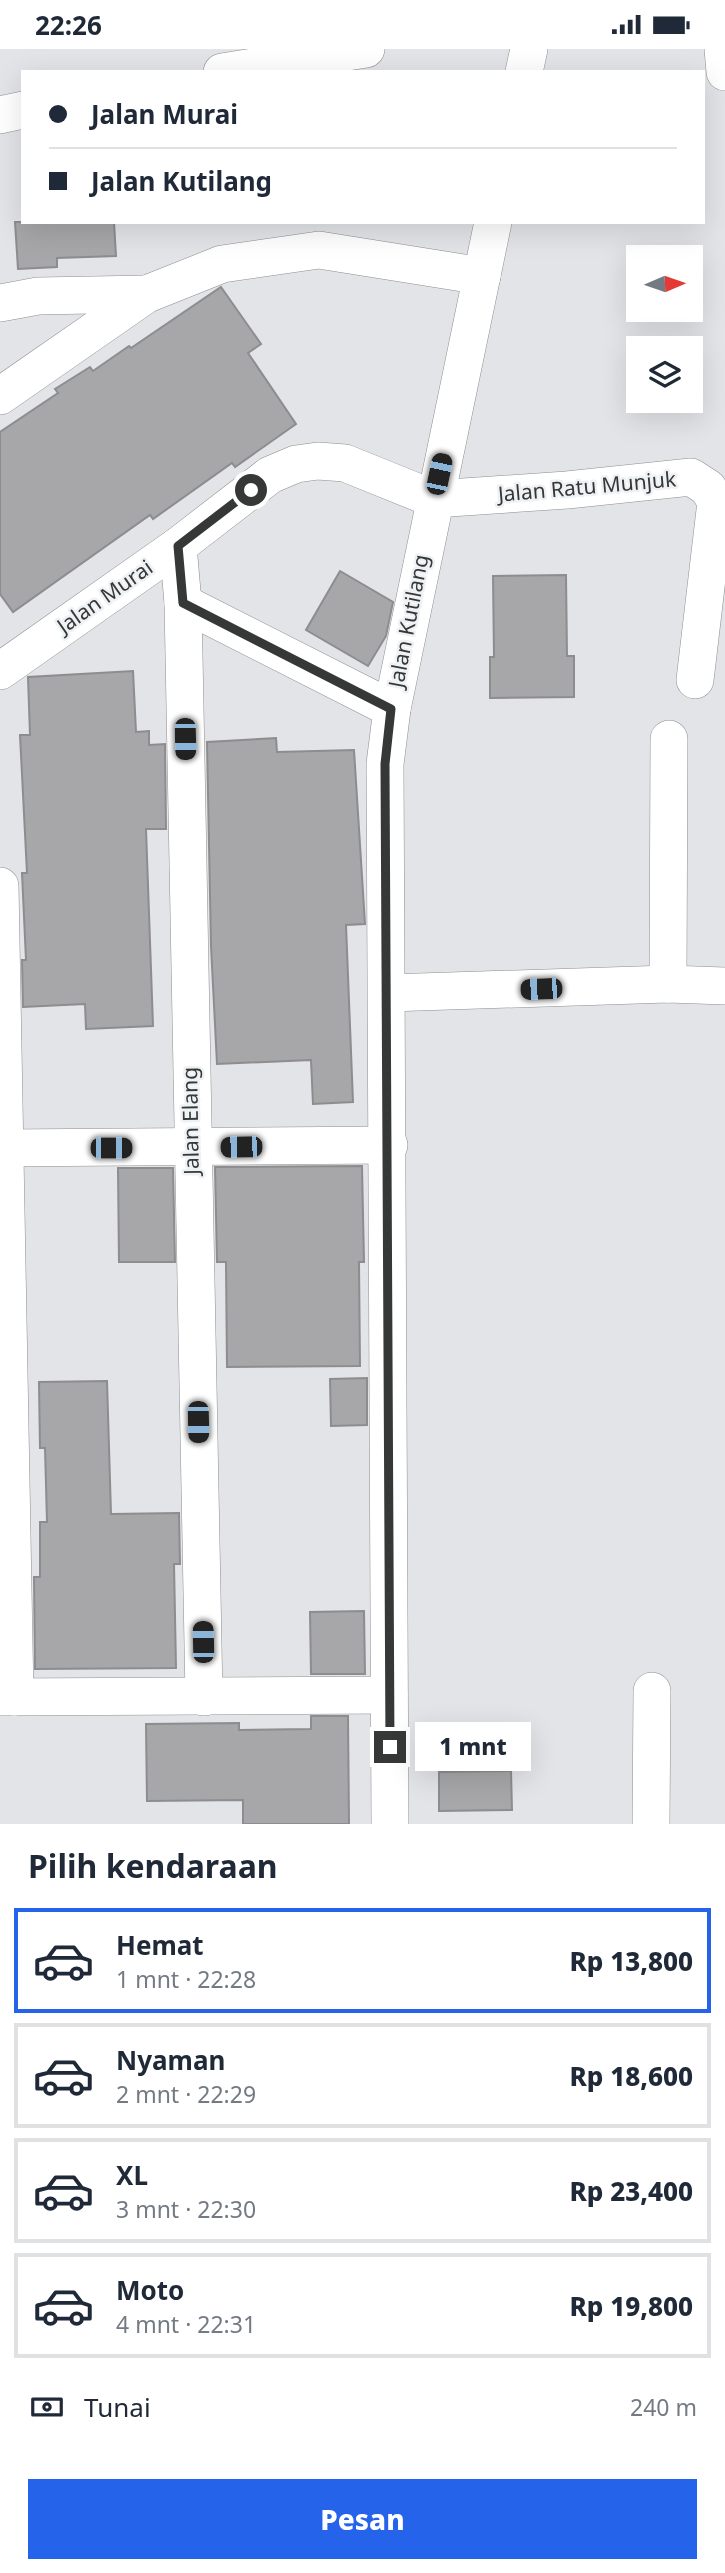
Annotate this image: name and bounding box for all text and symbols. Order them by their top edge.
text: 22:26 [35,7,102,43]
text: Jalan Murai [91,96,238,132]
text: Jalan Kutilang [91,163,272,199]
north arrow [626,245,704,322]
map controls [626,245,703,413]
button: layers [626,336,703,413]
car [425,451,454,497]
street label: Jalan Ratu Munjuk [495,464,678,508]
route start [235,474,267,506]
street label: Jalan Kutilang [381,552,435,692]
street label: Jalan Murai [49,553,158,641]
car [175,718,196,760]
car [520,978,563,1000]
street label: Jalan Elang [175,1067,205,1177]
car [220,1136,263,1158]
car [91,1138,133,1159]
car [188,1401,209,1443]
car [193,1621,214,1663]
callout: 1 mnt [414,1723,530,1771]
text: 1 mnt [439,1730,507,1762]
route end [374,1731,406,1763]
text: Pilih kendaraan [28,1844,278,1887]
text: Hemat [116,1927,204,1963]
icon: car [32,1929,95,1992]
text: Rp 13,800 [570,1943,693,1979]
text: 1 mnt · 22:28 [116,1963,256,1995]
text: Nyaman [116,2042,225,2078]
icon: car [32,2044,95,2107]
text: Rp 18,600 [570,2058,693,2094]
text: 2 mnt · 22:29 [116,2078,256,2110]
text: XL [116,2157,148,2193]
icon: car [32,2159,95,2222]
text: Rp 23,400 [570,2173,693,2209]
text: 3 mnt · 22:30 [116,2193,256,2225]
text: Moto [116,2272,184,2308]
icon: car [32,2274,95,2337]
text: Rp 19,800 [570,2288,693,2324]
text: 4 mnt · 22:31 [116,2308,256,2340]
icon: cash [28,2388,66,2426]
text: Tunai [84,2389,151,2425]
text: 240 m [630,2391,697,2423]
button: Pesan [28,2479,697,2559]

